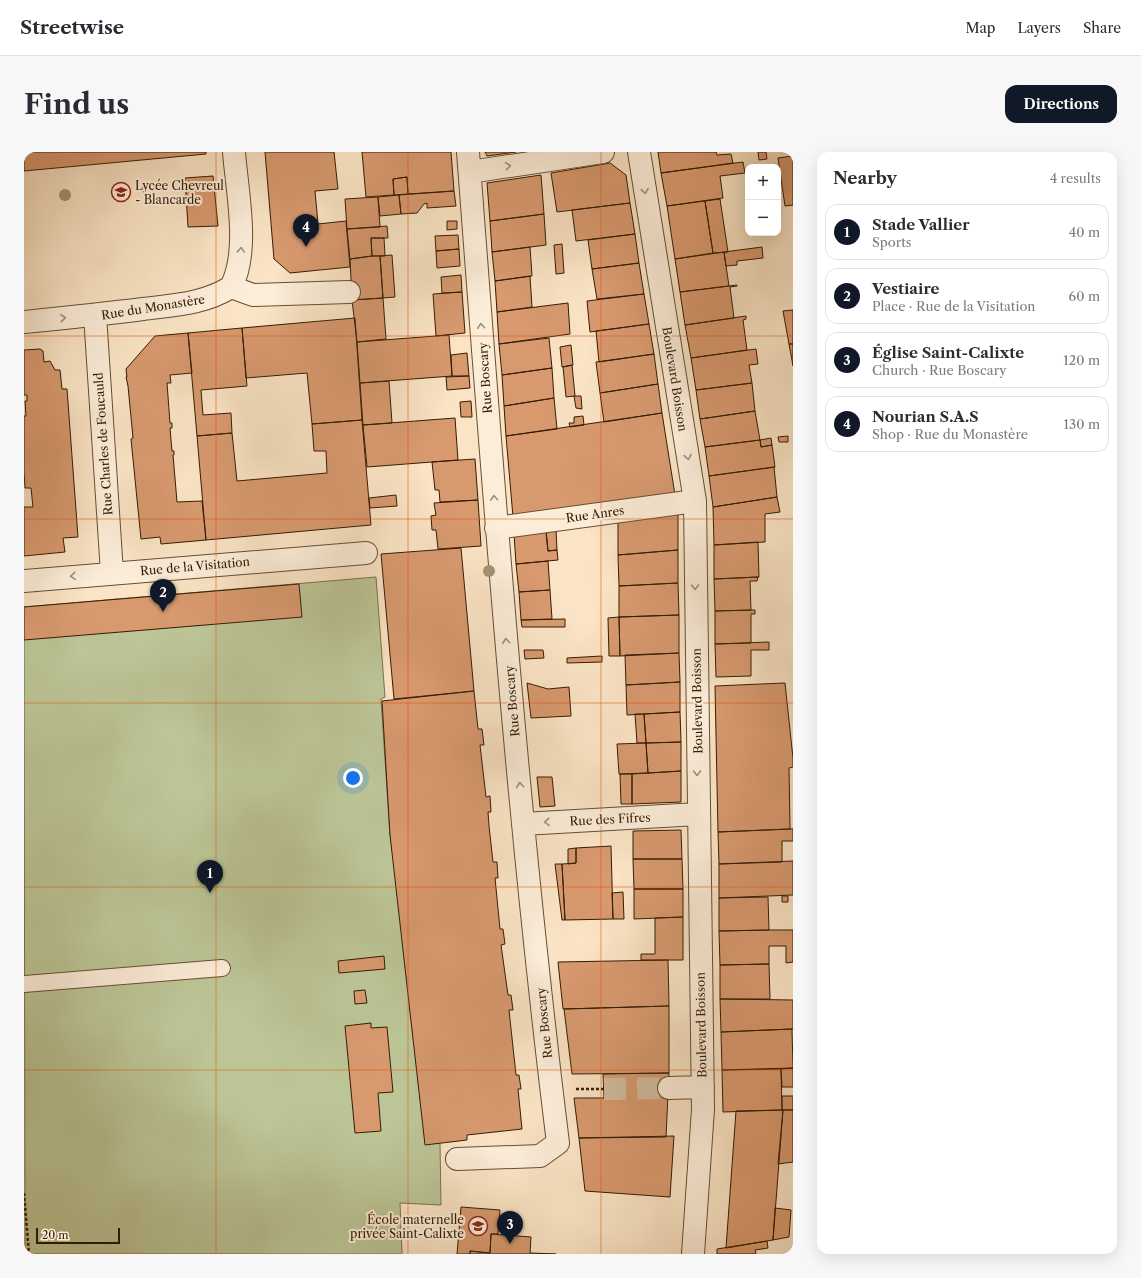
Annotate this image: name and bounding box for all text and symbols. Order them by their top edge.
text: Streetwise [20,16,124,39]
text: Map [965,19,995,37]
text: Layers [1017,19,1061,37]
text: Share [1083,19,1121,37]
button: Directions [1005,85,1117,123]
text: Find us [24,87,129,121]
one-way arrow [505,162,511,171]
map controls [745,164,781,236]
button: + [745,164,781,200]
text: Nearby [833,168,897,188]
text: 4 results [1050,170,1101,186]
place label: Lycée Chevreul - Blancarde [135,178,224,207]
school or university icon: Lycée Chevreul - Blancarde [110,181,132,203]
one-way arrow [640,187,649,194]
button: − [745,200,781,236]
pin: 4 [293,214,319,247]
text: Stade Vallier [872,215,970,234]
text: 1 [844,224,850,240]
text: 40 m [1069,224,1100,240]
text: Sports [872,234,911,250]
one-way arrow [237,247,245,253]
text: Vestiaire [872,279,940,298]
text: 2 [843,288,851,304]
text: 60 m [1069,288,1100,304]
street label: Rue du Monastère [100,291,206,323]
text: Place · Rue de la Visitation [872,298,1036,314]
one-way arrow [60,314,66,323]
one-way arrow [477,323,486,329]
street label: Boulevard Boisson [659,326,691,433]
street label: Rue Boscary [475,342,495,414]
text: Église Saint-Calixte [872,343,1024,362]
text: 3 [843,352,851,368]
text: 120 m [1063,352,1100,368]
text: Church · Rue Boscary [872,362,1006,378]
street label: Rue Charles de Foucauld [90,371,115,516]
text: Nourian S.A.S [872,407,979,426]
text: 4 [843,416,851,432]
text: 130 m [1064,416,1100,432]
text: Shop · Rue du Monastère [872,426,1028,442]
one-way arrow [683,454,692,460]
one-way arrow [489,495,498,501]
street label: Rue Anres [565,502,625,526]
street label: Rue de la Visitation [139,554,251,578]
one-way arrow [70,572,76,581]
pin: 2 [150,579,176,612]
one-way arrow [691,584,699,590]
one-way arrow [502,638,511,644]
street label: Boulevard Boisson [689,648,705,754]
street label: Rue Boscary [501,664,523,737]
your location [343,768,363,788]
one-way arrow [693,770,701,776]
one-way arrow [515,782,524,788]
street label: Rue des Fifres [569,809,651,829]
one-way arrow [544,818,550,827]
pin: 1 [197,860,223,893]
street label: Boulevard Boisson [693,972,709,1078]
street label: Rue Boscary [533,986,555,1059]
place label: École maternelle privée Saint-Calixte [350,1211,464,1241]
pin: 3 [497,1211,523,1244]
school or university icon: École maternelle privée Saint-Calixte [467,1215,489,1237]
scale bar [36,1226,120,1245]
text: 20 m [42,1228,68,1242]

